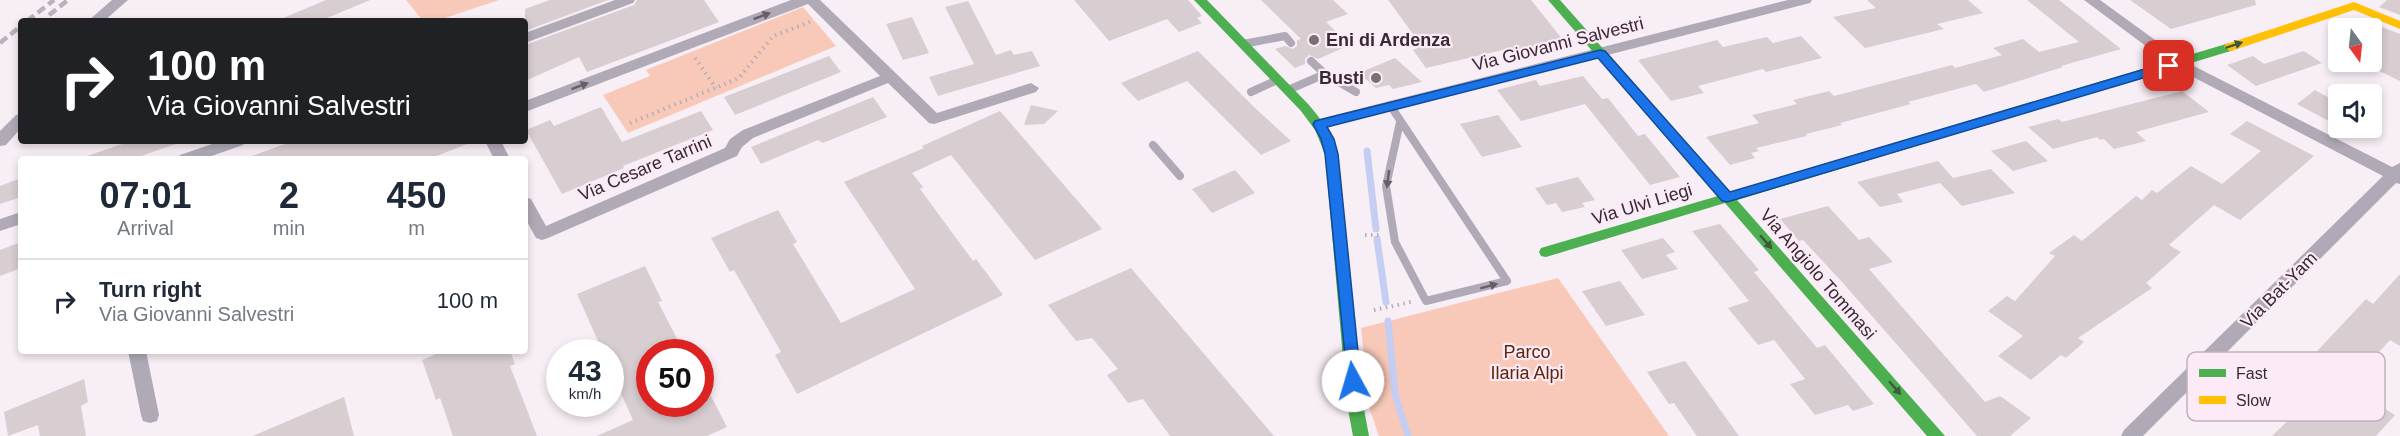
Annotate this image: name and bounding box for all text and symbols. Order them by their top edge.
one-way arrow [753,11,771,21]
street label: Via Giovanni Salvestri [1470,13,1646,75]
north arrow [2328,18,2382,72]
map controls [2328,18,2382,138]
place label: Eni di Ardenza [1326,30,1451,50]
marker: Eni di Ardenza [1307,33,1321,47]
one-way arrow [2225,39,2243,49]
pin [2143,40,2194,91]
icon: right [48,42,126,120]
text: 100 m [147,42,266,89]
icon: arrive [2152,49,2185,82]
place label: Busti [1319,68,1364,88]
marker: Busti [1369,71,1383,85]
one-way arrow [571,81,589,91]
button: sound [2328,84,2382,138]
text: Via Giovanni Salvestri [147,91,411,121]
street label: Via Cesare Tarrini [576,131,714,205]
one-way arrow [1384,170,1393,189]
text: 07:01 [99,175,191,216]
text: 2 [279,175,299,216]
text: 450 [386,175,447,216]
street label: Via Ulvi Liegi [1589,179,1695,229]
street label: Via Angiolo Tommasi [1756,205,1880,343]
text: Arrival [117,217,174,239]
text: min [273,217,305,239]
text: m [408,217,425,239]
one-way arrow [1759,234,1773,249]
street label: Via Bat-Yam [2237,248,2321,332]
text: Turn right [99,277,201,302]
one-way arrow [1480,281,1498,290]
icon: right [48,285,81,318]
text: 100 m [437,288,498,313]
text: Via Giovanni Salvestri [99,303,294,325]
speed limit sign: 50 [636,339,714,417]
park label: Parco Ilaria Alpi [1490,342,1564,383]
position arrow [1321,349,1385,413]
legend [2187,352,2385,421]
text: 43 [568,354,602,387]
text: Fast [2236,365,2268,382]
one-way arrow [1888,380,1901,395]
text: km/h [569,385,601,402]
text: Slow [2236,392,2271,409]

